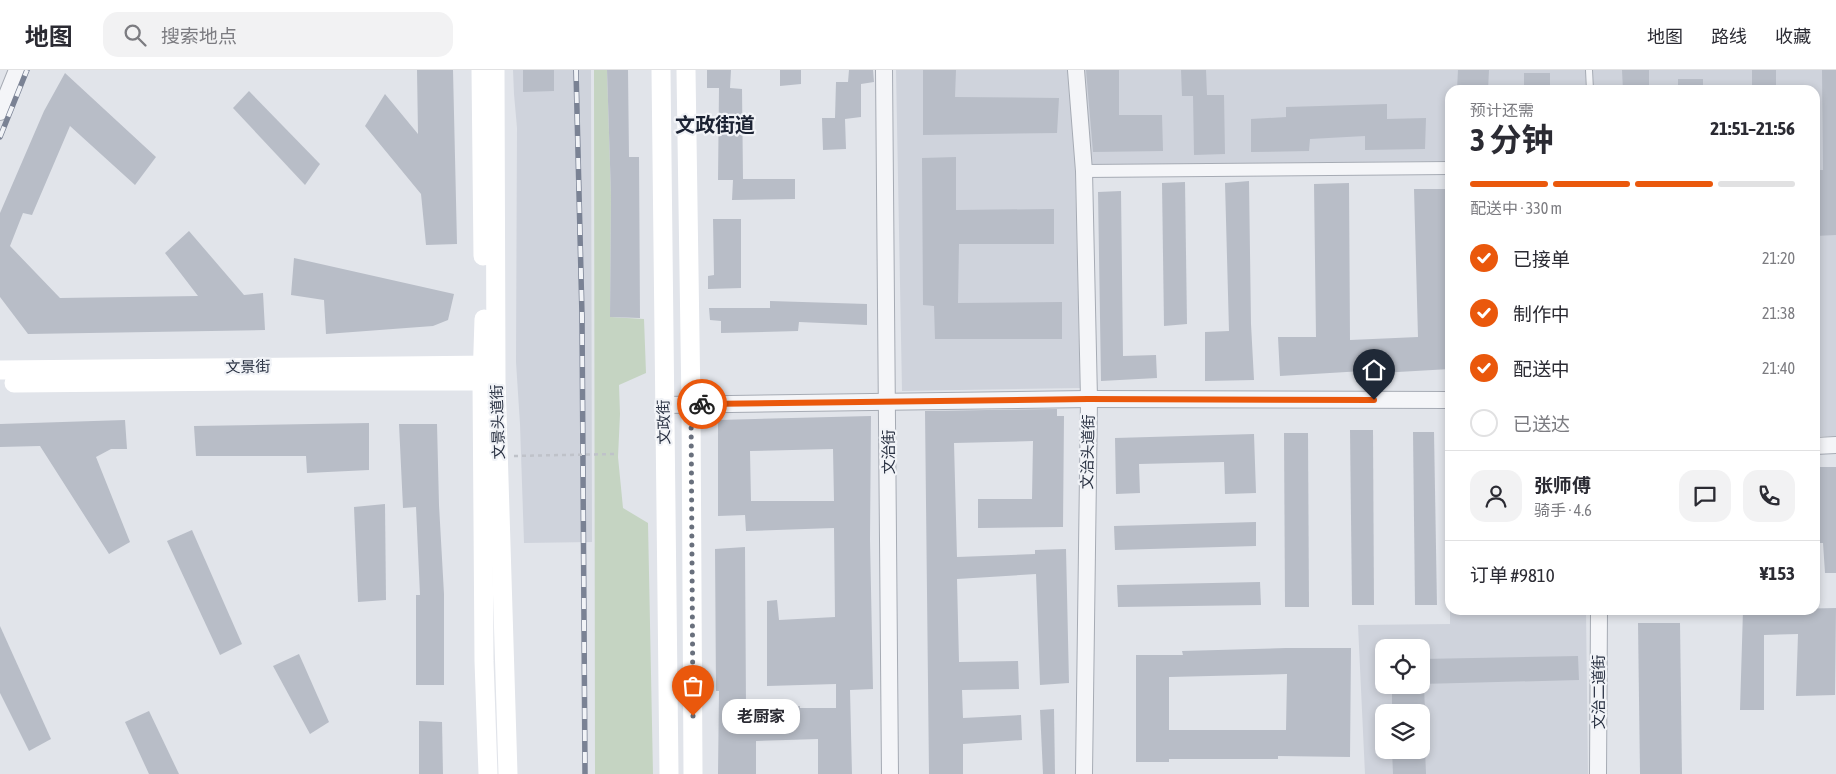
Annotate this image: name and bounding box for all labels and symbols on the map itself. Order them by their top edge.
district label: 文政街道 [675,113,755,136]
pin [1353,349,1395,400]
street label: 文景街 [225,358,271,375]
courier [677,379,727,429]
street label: 文景头道街 [488,384,507,460]
street label: 文政街 [655,399,672,445]
street label: 文治头道街 [1078,414,1097,490]
street label: 文治街 [880,429,897,475]
street label: 文治二道街 [1590,654,1607,730]
pin [672,665,714,716]
callout: 老厨家 [723,698,800,734]

